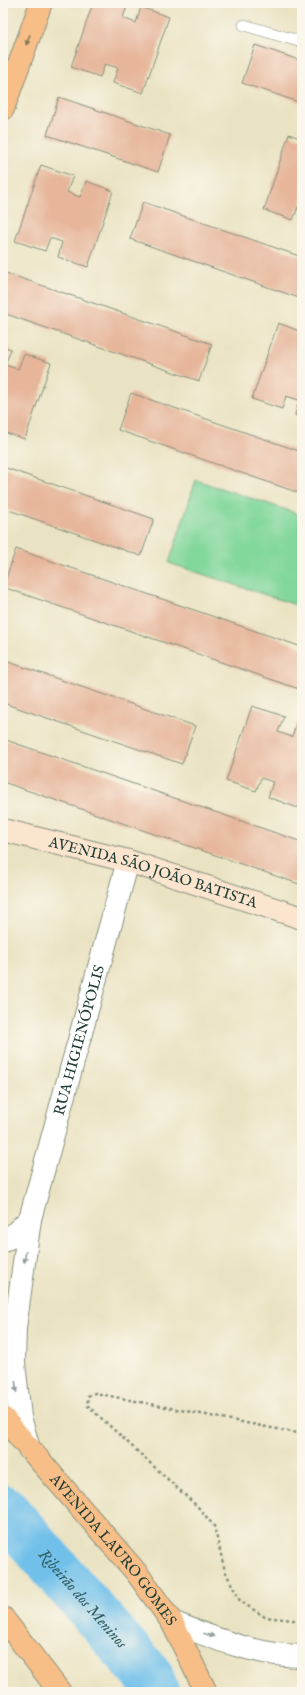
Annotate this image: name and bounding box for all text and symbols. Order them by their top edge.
one-way arrow [24,34,30,46]
street label: AVENIDA SÃO JOÃO BATISTA [46,832,261,913]
street label: RUA HIGIENÓPOLIS [49,963,109,1118]
one-way arrow [22,1251,28,1264]
one-way arrow [13,1381,19,1393]
street label: AVENIDA LAURO GOMES [45,1469,181,1629]
water label: Ribeirão dos Meninos [33,1546,131,1654]
one-way arrow [203,1632,215,1638]

